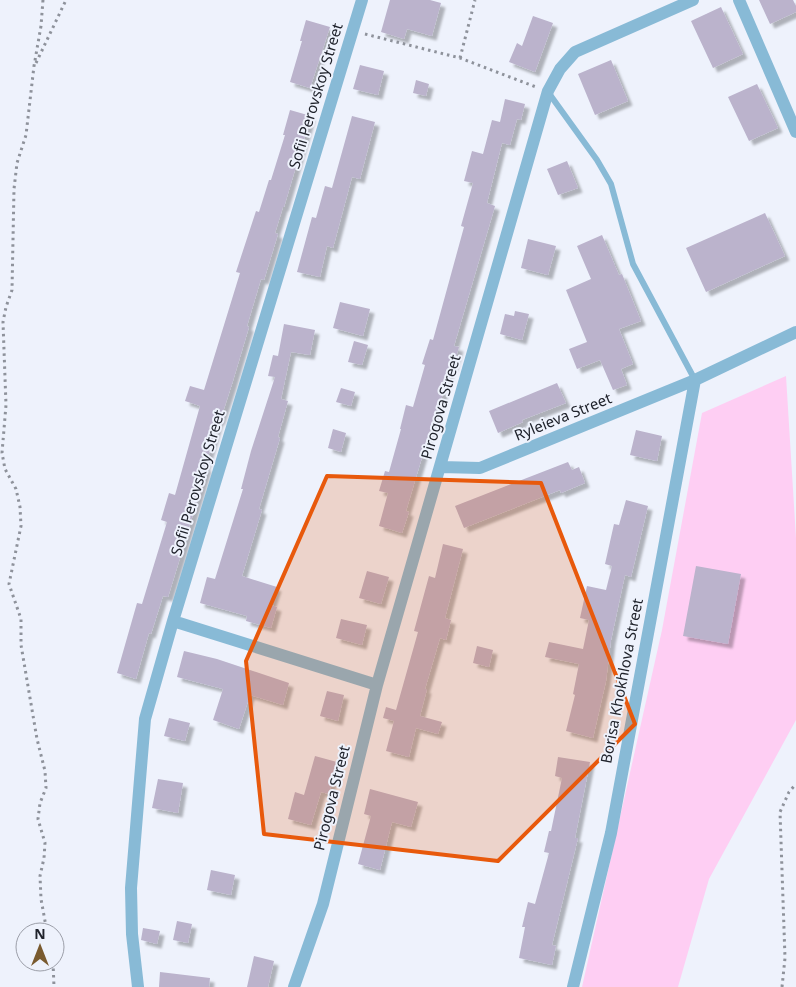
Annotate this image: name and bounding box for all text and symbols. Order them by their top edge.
street label: Sofii Perovskoy Street [283,20,347,171]
street label: Pirogova Street [416,352,465,461]
street label: Ryleieva Street [511,387,615,445]
street label: Sofii Perovskoy Street [165,407,229,558]
street label: Borisa Khokhlova Street [595,596,647,765]
street label: Pirogova Street [308,743,354,852]
north arrow [15,922,65,972]
text: N [34,924,46,943]

